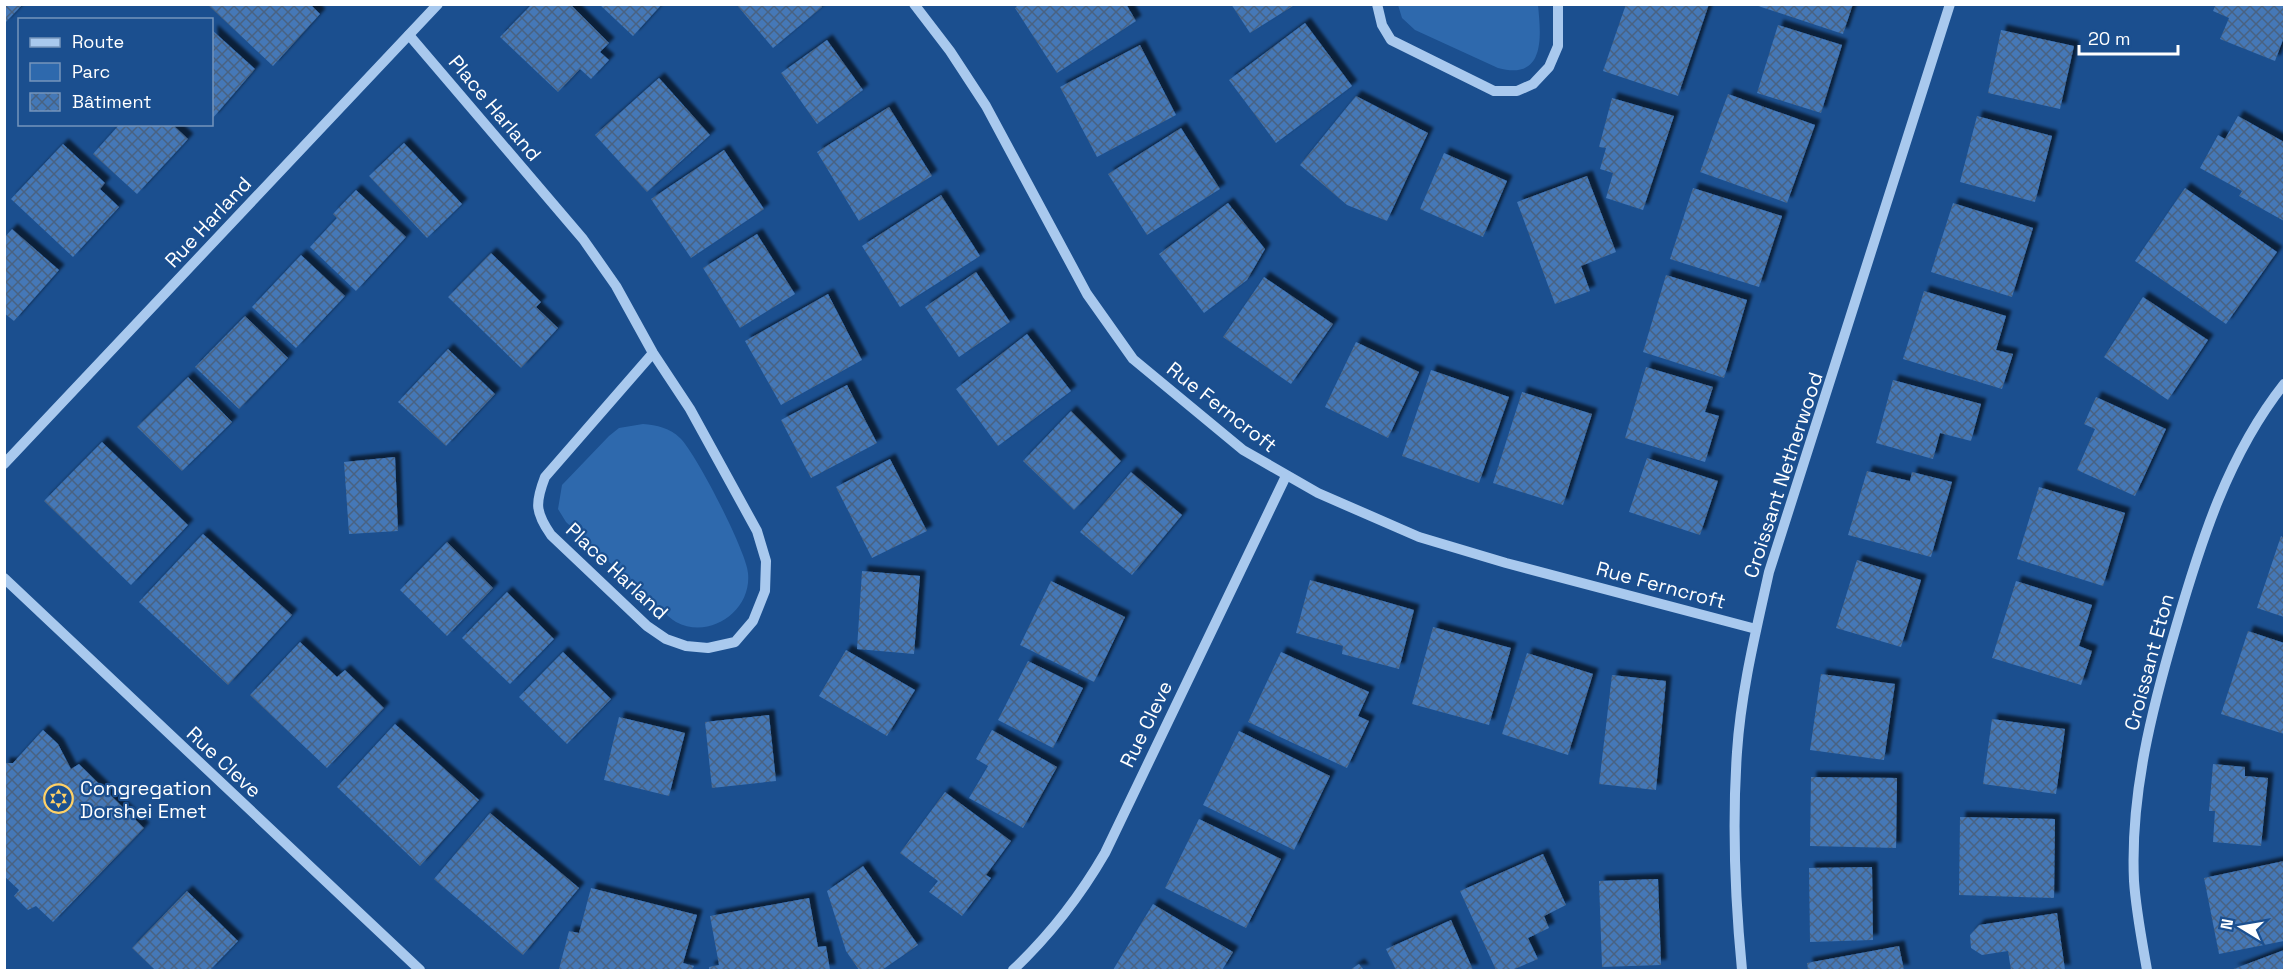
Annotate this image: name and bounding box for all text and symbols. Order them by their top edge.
legend [18,18,213,126]
scale bar [2079,18,2178,56]
text: 20 m [2088,27,2131,50]
text: Route [72,30,124,53]
street label: Place Harland [443,50,547,166]
text: Parc [72,60,110,83]
text: Bâtiment [72,90,152,113]
street label: Rue Harland [159,171,257,273]
street label: Rue Ferncroft [1162,356,1282,458]
street label: Croissant Netherwood [1737,369,1829,581]
street label: Place Harland [560,517,674,625]
street label: Rue Ferncroft [1593,555,1729,615]
street label: Croissant Eton [2118,591,2180,733]
street label: Rue Cleve [1114,676,1178,772]
street label: Rue Cleve [181,721,267,803]
place label: Congregation Dorshei Emet [80,775,212,824]
synagogue icon: Congregation Dorshei Emet [43,783,75,815]
north arrow [2211,897,2271,957]
text: N [2215,917,2238,932]

